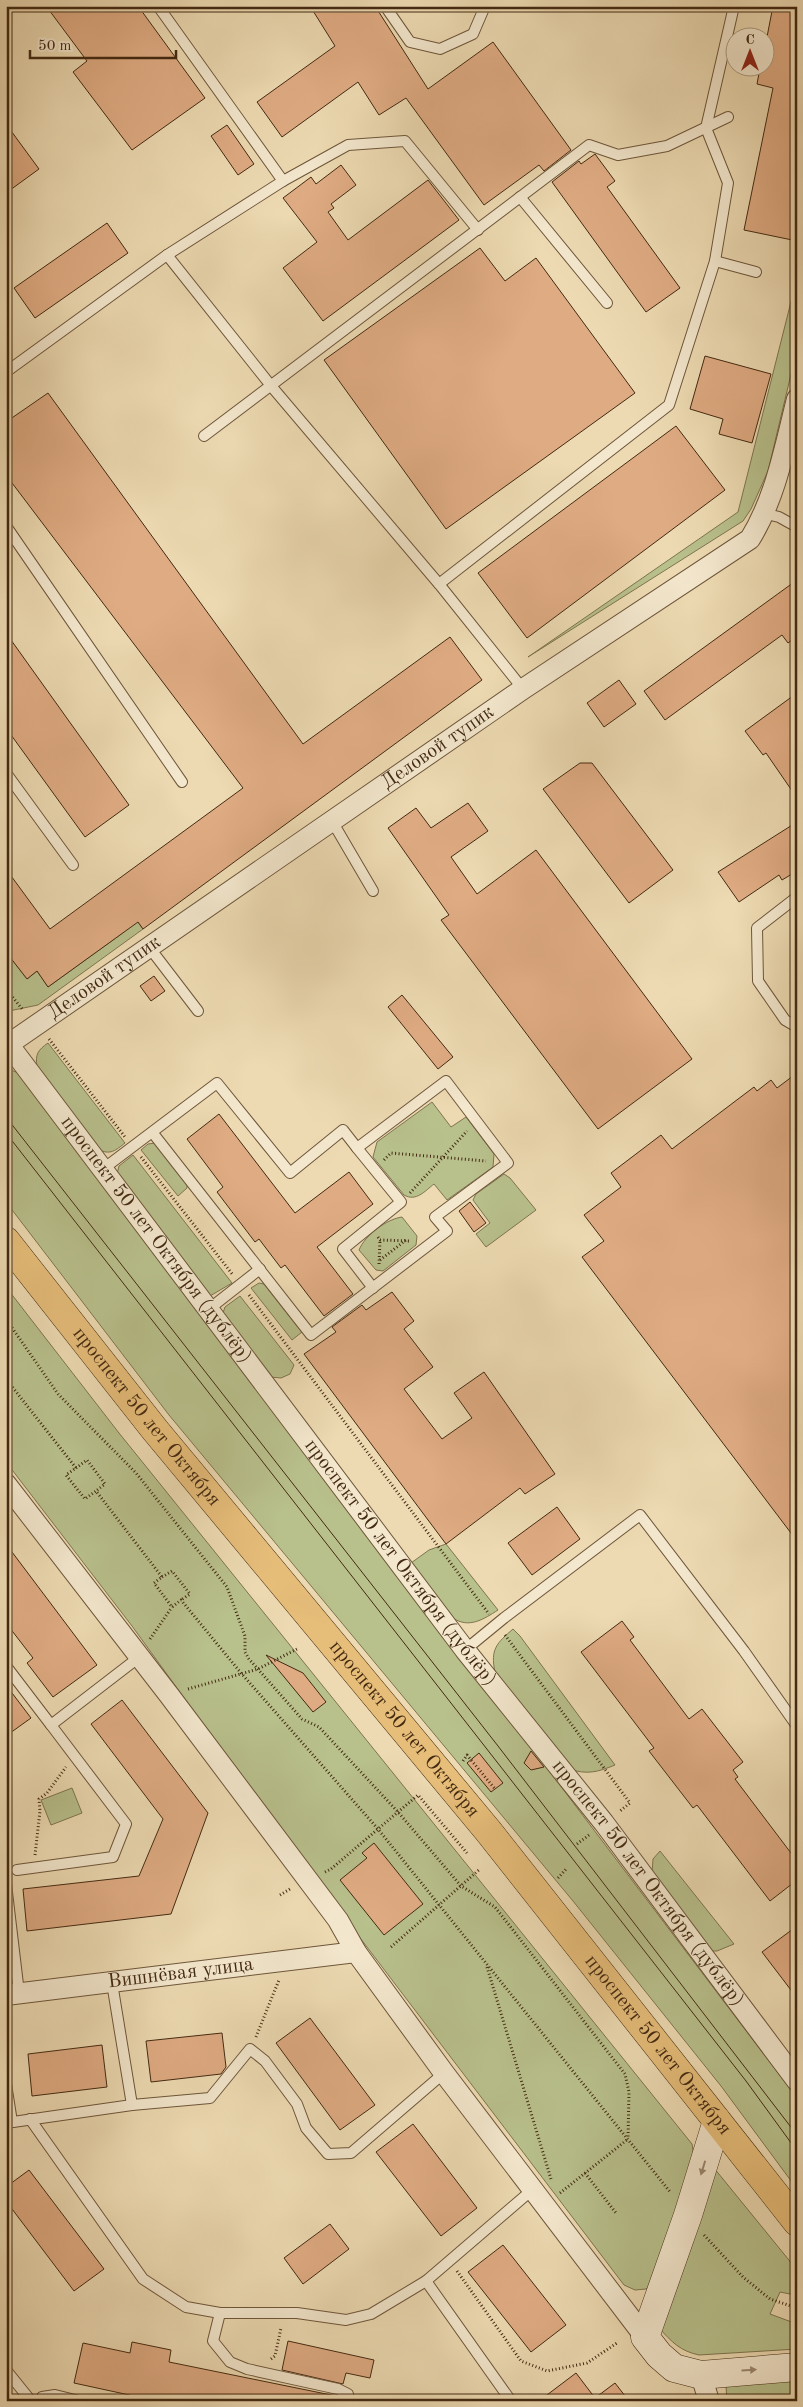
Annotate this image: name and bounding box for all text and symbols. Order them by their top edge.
scale bar [30,28,176,60]
north arrow [726,28,776,78]
text: С [745,33,755,47]
text: 50 m [38,39,72,54]
street label: Деловой тупик [378,702,498,793]
street label: Деловой тупик [45,932,165,1023]
street label: проспект 50 лет Октября (дублёр) [57,1113,255,1367]
street label: проспект 50 лет Октября [68,1324,224,1510]
street label: проспект 50 лет Октября (дублёр) [300,1436,500,1690]
street label: проспект 50 лет Октября [325,1637,483,1822]
street label: проспект 50 лет Октября (дублёр) [548,1756,748,2010]
street label: проспект 50 лет Октября [580,1951,734,2139]
street label: Вишнёвая улица [107,1955,255,1992]
one-way arrow [698,2160,706,2175]
one-way arrow [741,2366,757,2374]

